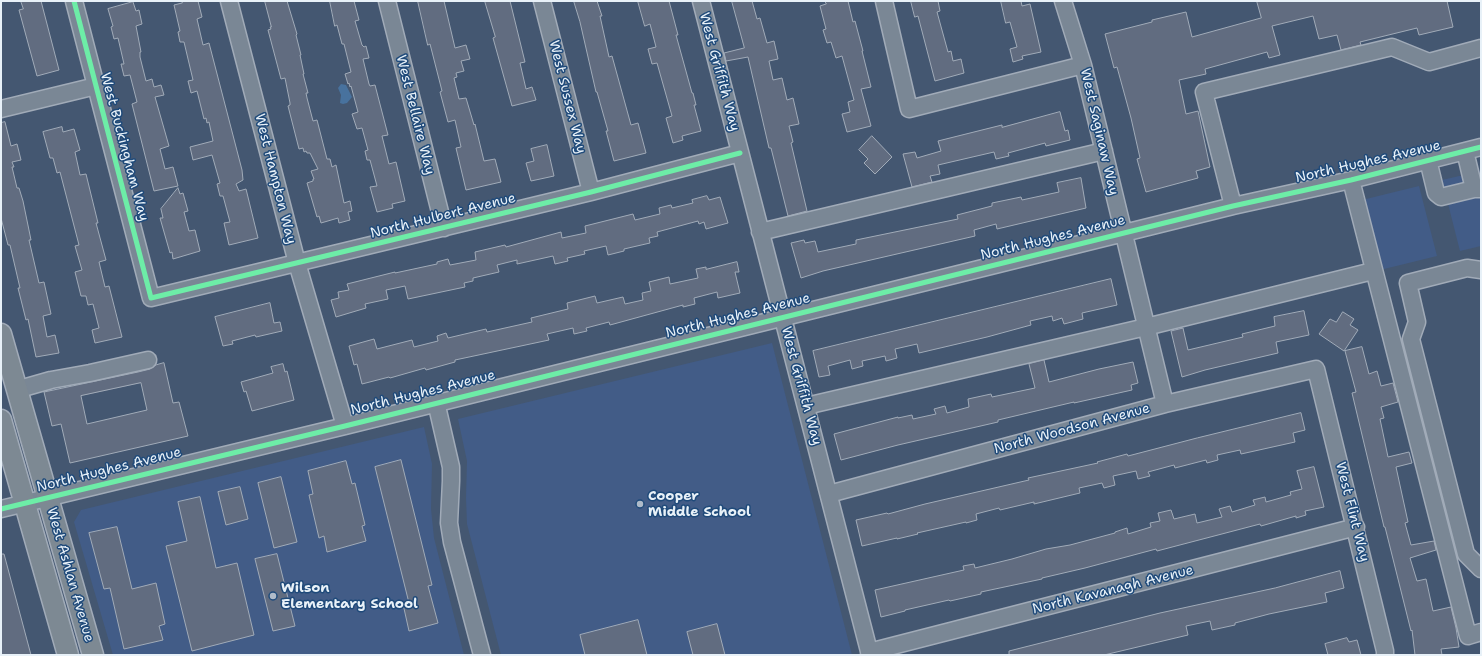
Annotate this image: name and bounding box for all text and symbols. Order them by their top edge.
street label: West Griffith Way [695,11,743,133]
street label: West Sussex Way [545,39,589,155]
street label: West Bellaire Way [392,53,438,177]
street label: West Saginaw Way [1076,67,1122,197]
street label: West Buckingham Way [96,71,152,223]
street label: West Hampton Way [251,112,299,246]
street label: North Hughes Avenue [1294,137,1442,187]
street label: North Hulbert Avenue [368,190,518,242]
street label: North Hughes Avenue [979,212,1127,264]
street label: North Hughes Avenue [664,290,812,342]
street label: West Griffith Way [777,325,825,447]
street label: North Hughes Avenue [349,367,497,419]
street label: North Woodson Avenue [992,400,1152,458]
street label: North Hughes Avenue [35,444,183,496]
street label: West Flint Way [1331,460,1373,564]
place label: Cooper Middle School [648,488,751,520]
marker: Cooper Middle School [635,499,645,509]
street label: West Ashlan Avenue [43,506,97,644]
street label: North Kavanagh Avenue [1031,562,1195,618]
place label: Wilson Elementary School [281,580,418,612]
marker: Wilson Elementary School [268,591,278,601]

